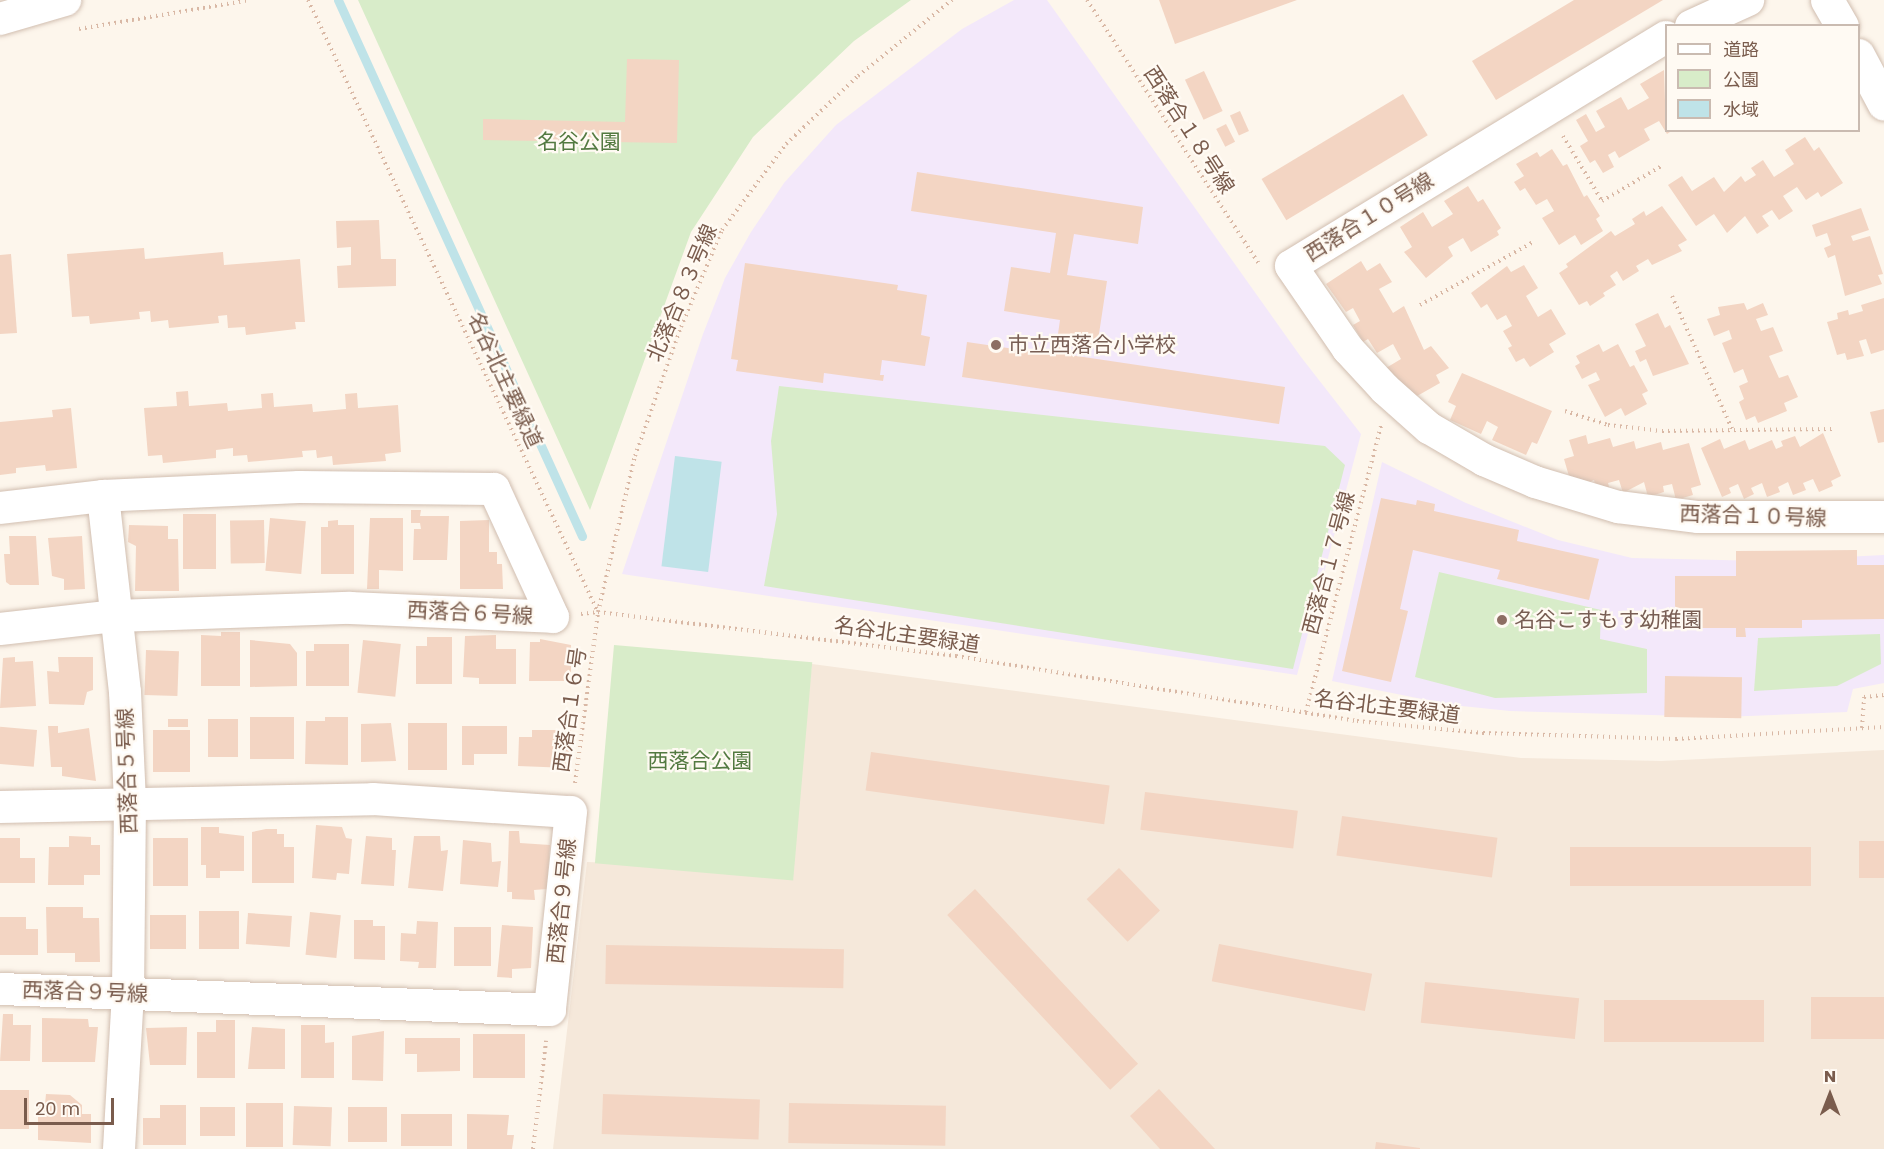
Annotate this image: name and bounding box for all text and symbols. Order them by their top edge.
legend [1665,24,1860,132]
text: 道路 [1723,37,1759,62]
street label: 西落合１８号線 [1138,61,1240,199]
text: 公園 [1723,67,1759,92]
text: 水域 [1723,97,1759,122]
park label: 名谷公園 [537,129,621,155]
street label: 西落合１０号線 [1300,167,1438,267]
street label: 北落合８３号線 [642,220,722,366]
street label: 名谷北主要緑道 [463,308,547,452]
place label: 市立西落合小学校 [1008,332,1176,358]
marker: 市立西落合小学校 [989,338,1003,352]
street label: 西落合１７号線 [1298,489,1360,637]
street label: 西落合１０号線 [1679,501,1827,531]
street label: 西落合６号線 [406,597,534,629]
place label: 名谷こすもす幼稚園 [1514,607,1703,633]
street label: 名谷北主要緑道 [832,612,982,658]
marker: 名谷こすもす幼稚園 [1495,613,1509,627]
street label: 西落合１６号 [549,646,591,774]
street label: 名谷北主要緑道 [1313,686,1461,728]
street label: 西落合５号線 [112,708,142,834]
park label: 西落合公園 [648,748,752,774]
street label: 西落合９号線 [543,837,581,965]
street label: 西落合９号線 [22,977,148,1007]
north arrow [1800,1065,1860,1125]
text: N [1824,1065,1836,1088]
scale bar [27,1086,117,1124]
text: 20 m [35,1096,80,1121]

